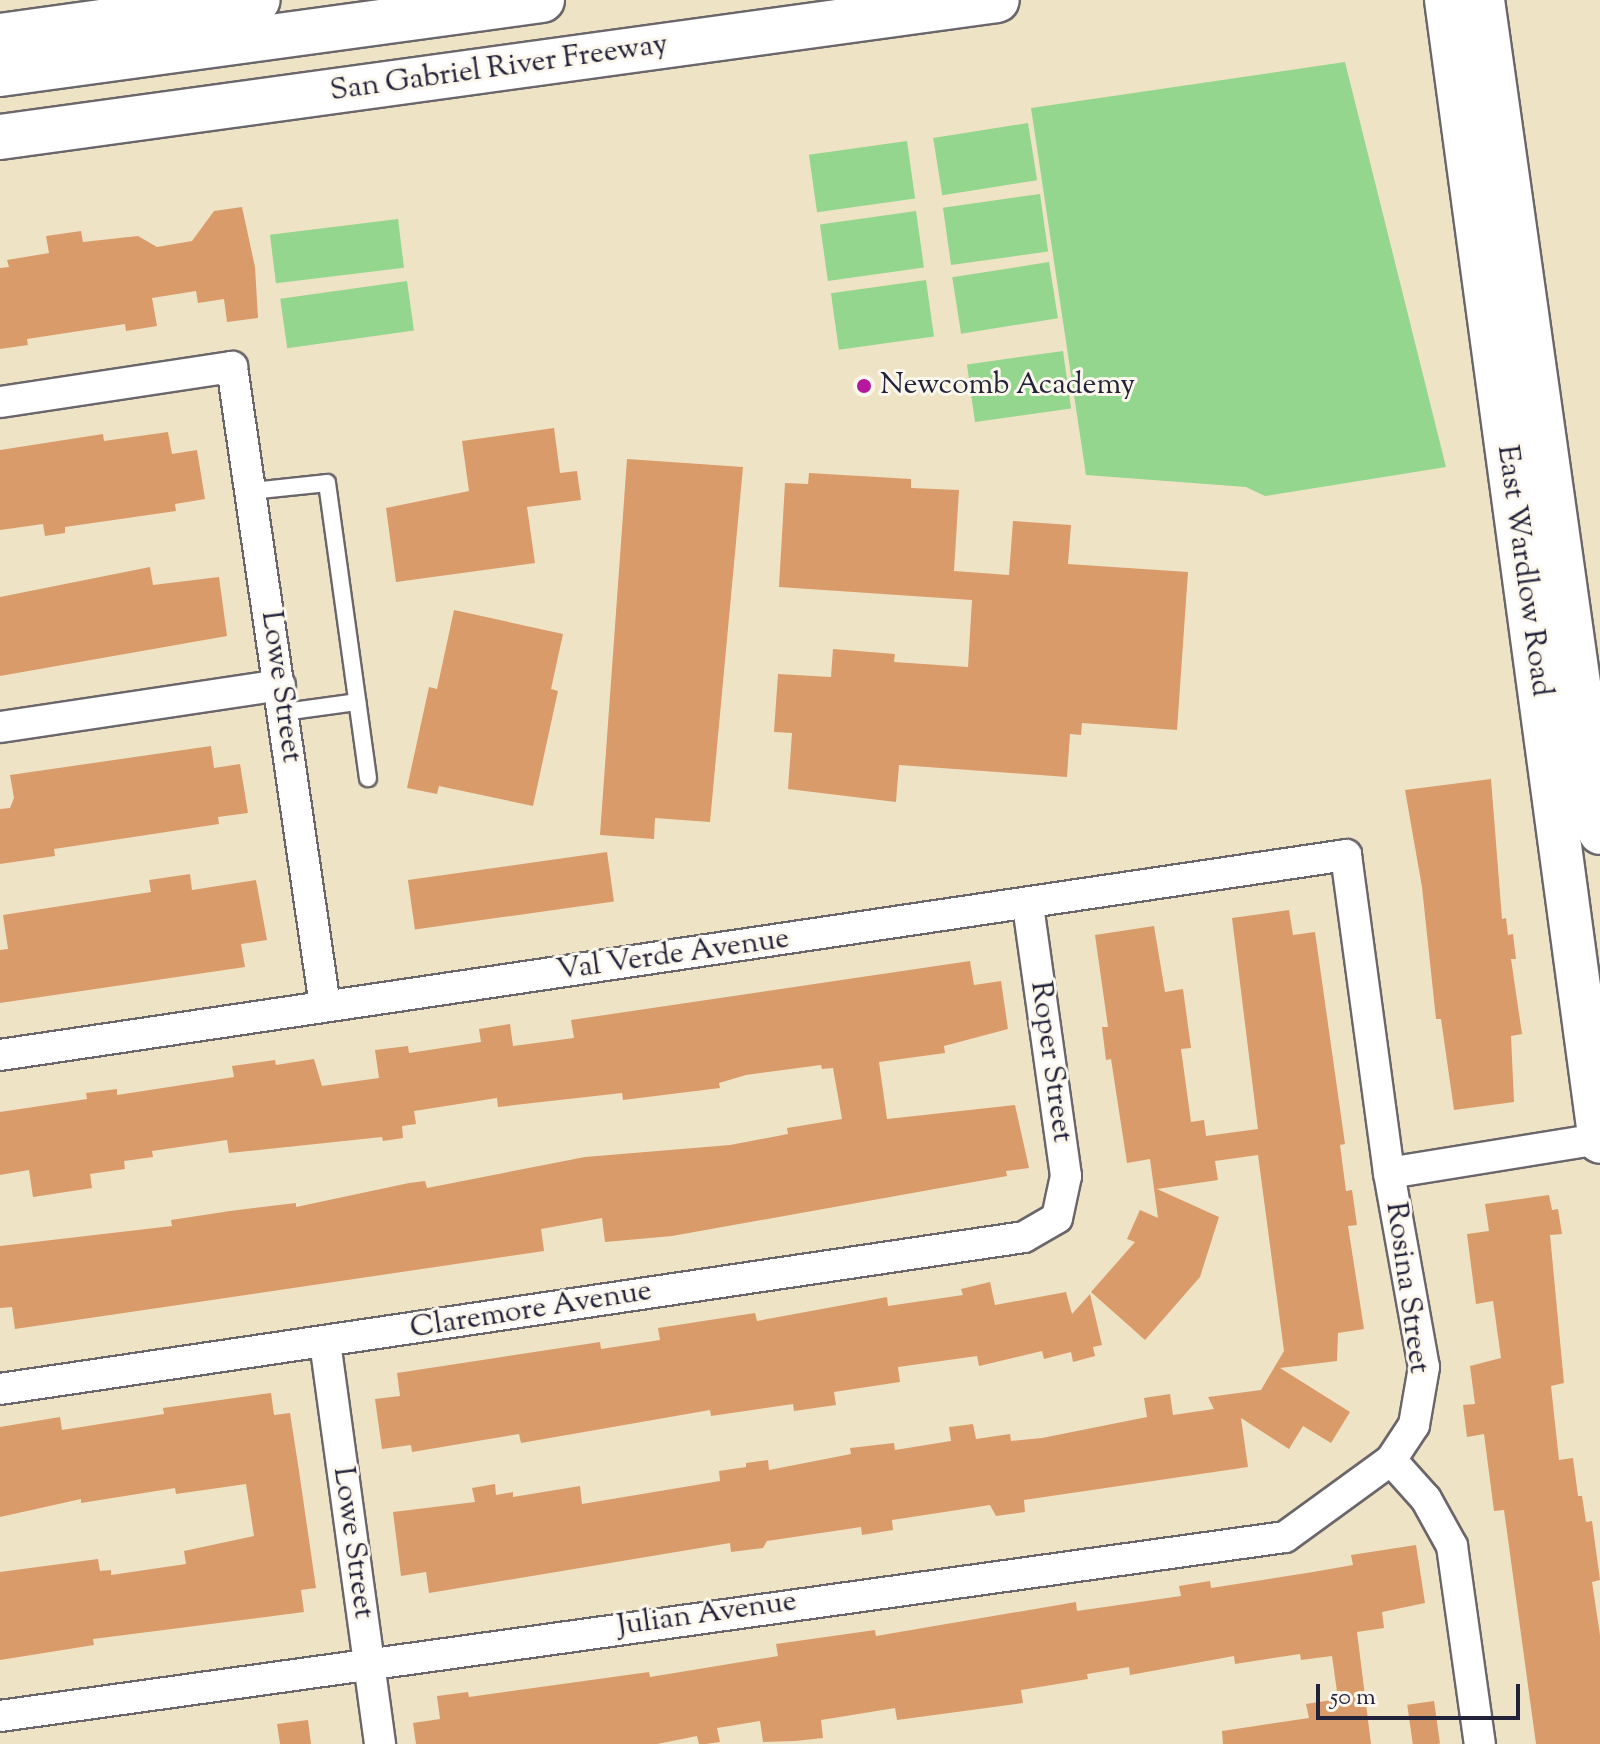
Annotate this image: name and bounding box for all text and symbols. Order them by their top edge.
street label: San Gabriel River Freeway [328,27,670,111]
place label: Newcomb Academy [880,368,1135,404]
marker: Newcomb Academy [855,377,873,395]
street label: East Wardlow Road [1488,443,1558,699]
street label: Lowe Street [252,609,308,765]
street label: Val Verde Avenue [554,922,792,990]
street label: Roper Street [1021,979,1079,1145]
street label: Rosina Street [1376,1200,1436,1376]
street label: Claremore Avenue [408,1274,654,1348]
street label: Lowe Street [324,1465,380,1621]
street label: Julian Avenue [615,1585,799,1645]
scale bar [1320,1668,1524,1718]
text: 50 m [1330,1681,1376,1715]

